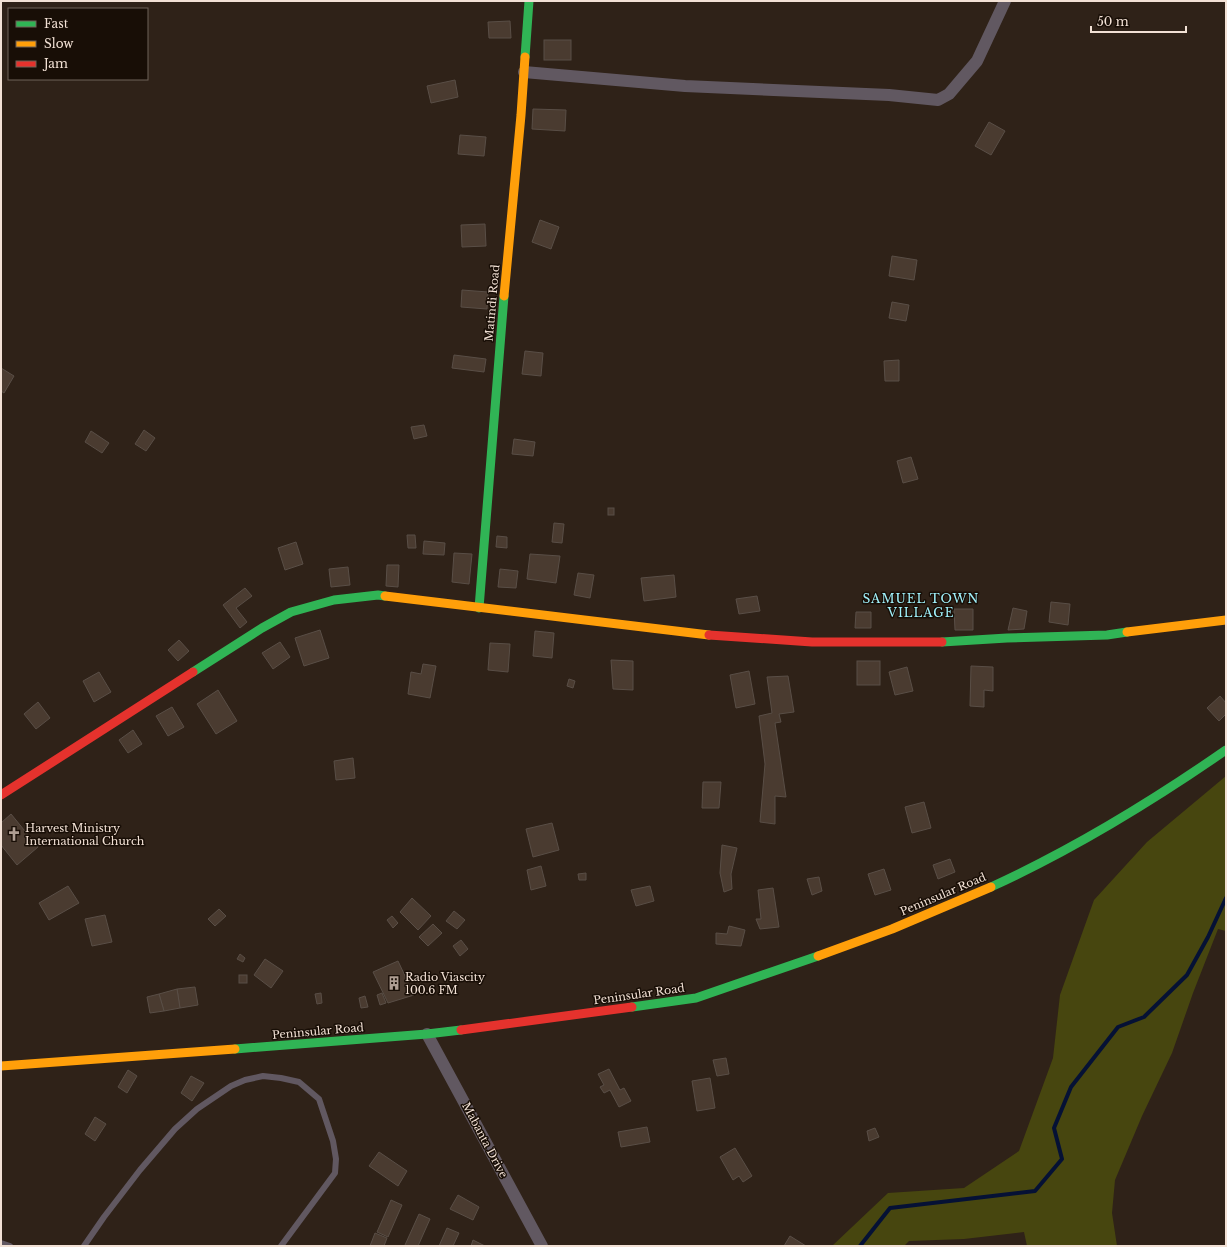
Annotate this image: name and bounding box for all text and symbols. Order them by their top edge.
legend [8,8,148,80]
scale bar [1091,8,1186,34]
text: 50 m [1097,14,1129,29]
text: Fast [44,16,69,31]
text: Slow [44,36,74,51]
text: Jam [42,56,68,71]
street label: Matindi Road [482,263,502,342]
district label: SAMUEL TOWN VILLAGE [863,591,979,620]
place label: Harvest Ministry International Church [25,821,145,848]
church icon: Harvest Ministry International Church [6,826,22,842]
street label: Peninsular Road [898,869,989,918]
place label: Radio Viascity 100.6 FM [405,970,485,997]
building icon: Radio Viascity 100.6 FM [386,975,402,991]
street label: Peninsular Road [593,981,686,1007]
street label: Peninsular Road [272,1020,365,1042]
street label: Mabanta Drive [459,1100,511,1180]

